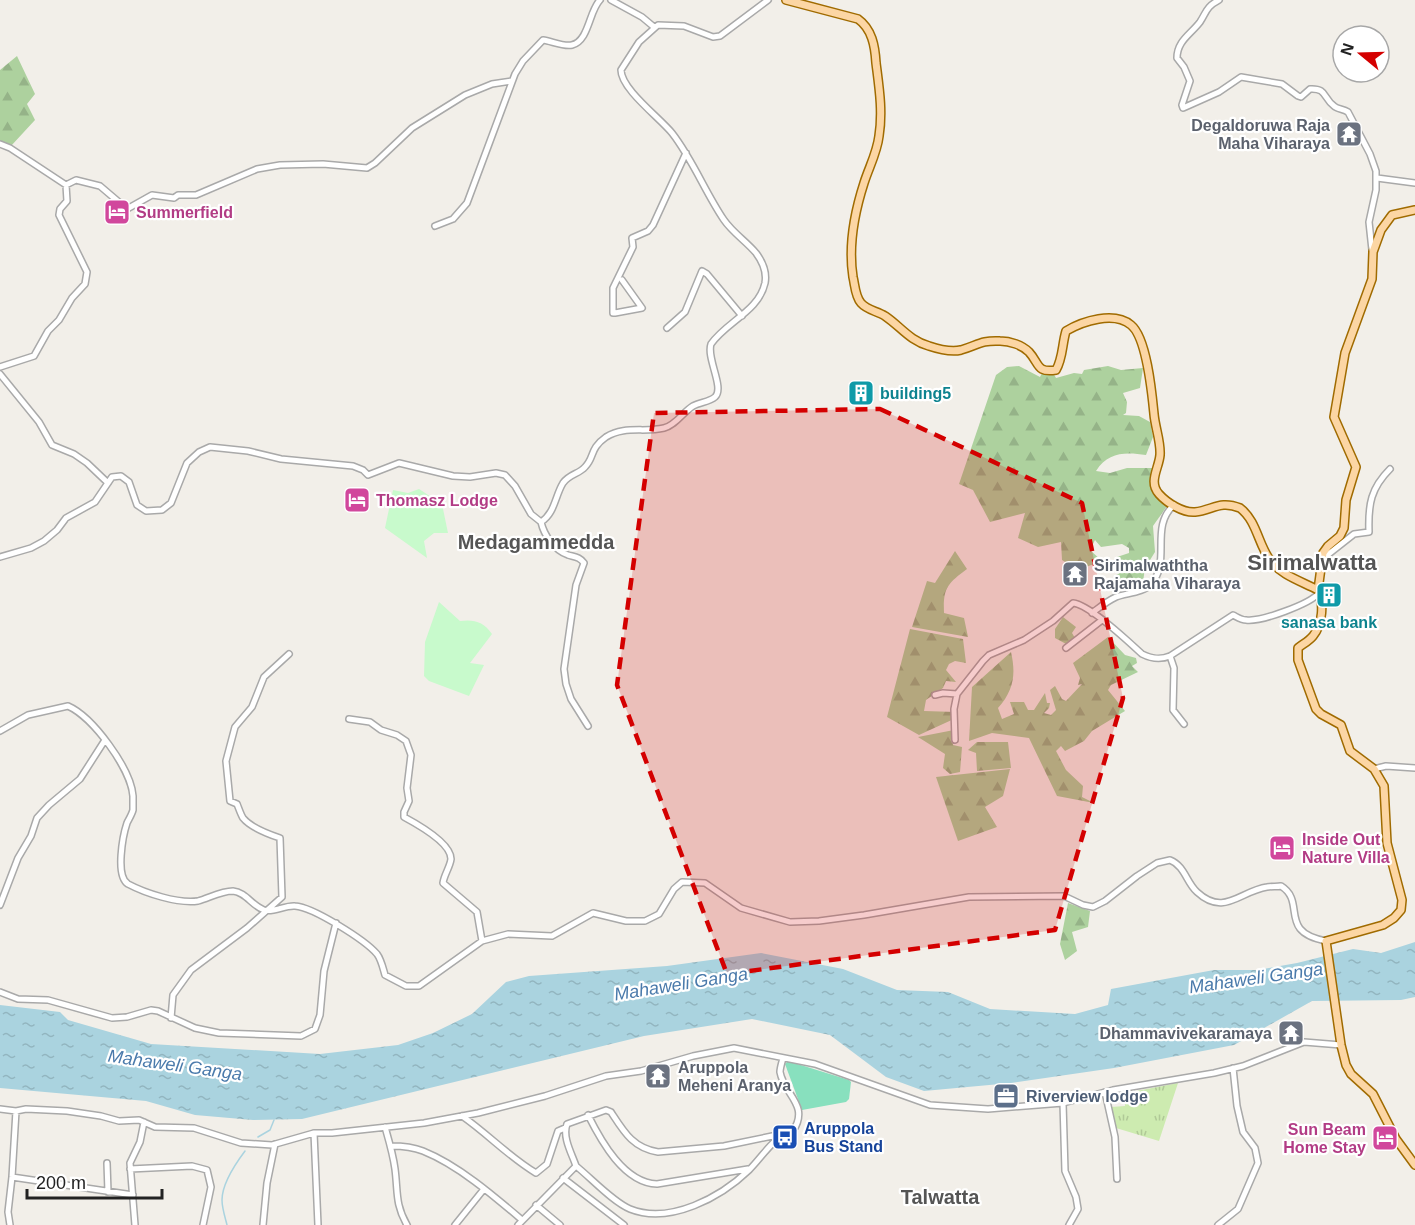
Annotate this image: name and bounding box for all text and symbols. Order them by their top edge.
north arrow [1331,24,1391,84]
text: N [1337,41,1357,58]
place label: Degaldoruwa Raja Maha Viharaya [1191,117,1330,152]
temple icon: Degaldoruwa Raja Maha Viharaya [1334,119,1364,149]
hotel icon: Summerfield [102,197,132,227]
place label: Summerfield [136,204,233,221]
building icon: building5 [846,378,876,408]
place label: building5 [880,385,951,402]
hotel icon: Thomasz Lodge [342,485,372,515]
place label: Thomasz Lodge [376,492,498,509]
district label: Medagammedda [458,531,615,553]
district label: Sirimalwatta [1247,550,1378,575]
place label: Sirimalwaththa Rajamaha Viharaya [1094,557,1241,592]
temple icon: Sirimalwaththa Rajamaha Viharaya [1060,559,1090,589]
building icon: sanasa bank [1314,580,1344,610]
place label: sanasa bank [1281,614,1377,631]
place label: Inside Out Nature Villa [1302,831,1390,866]
hotel icon: Inside Out Nature Villa [1267,833,1297,863]
water label: Mahaweli Ganga [1188,959,1324,997]
water label: Mahaweli Ganga [613,964,749,1004]
temple icon: Dhammavivekaramaya [1276,1018,1306,1048]
place label: Dhammavivekaramaya [1099,1025,1272,1042]
water label: Mahaweli Ganga [107,1046,243,1084]
place label: Aruppola Meheni Aranya [678,1059,791,1094]
temple icon: Aruppola Meheni Aranya [643,1061,673,1091]
office icon: Riverview lodge [991,1081,1021,1111]
place label: Riverview lodge [1026,1088,1148,1105]
place label: Aruppola Bus Stand [804,1120,883,1155]
place label: Sun Beam Home Stay [1283,1121,1366,1156]
bus stop icon: Aruppola Bus Stand [770,1122,800,1152]
hotel icon: Sun Beam Home Stay [1370,1123,1400,1153]
scale bar [27,1162,162,1200]
text: 200 m [36,1173,86,1193]
district label: Talwatta [901,1186,980,1208]

